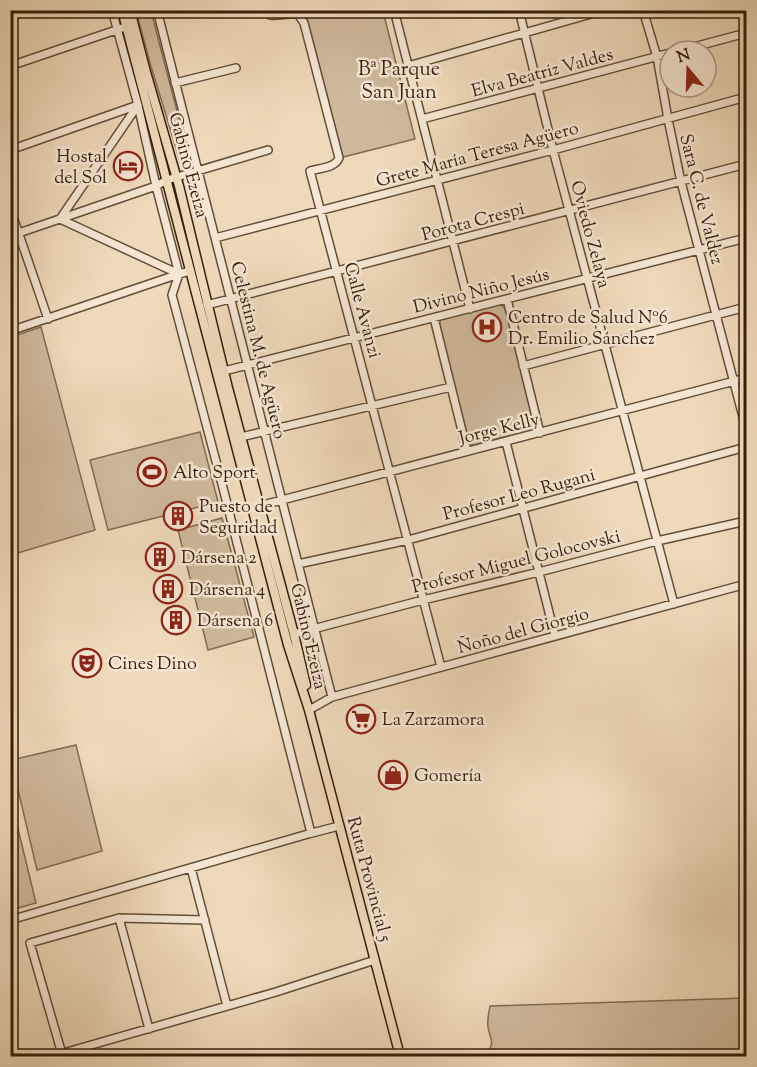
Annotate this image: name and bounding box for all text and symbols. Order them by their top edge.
north arrow [658,39,718,99]
street label: Elva Beatriz Valdes [469,43,616,105]
text: N [674,44,694,70]
district label: Bª Parque San Juan [358,56,440,108]
street label: Gabino Ezeiza [161,110,214,221]
street label: Grete María Teresa Agüero [373,116,582,196]
street label: Sara C. de Valdez [671,131,729,268]
place label: Hostal del Sol [54,145,107,192]
hotel icon: Hostal del Sol [112,150,144,182]
street label: Oviedo Zelaya [562,178,616,291]
street label: Porota Crespi [419,197,528,249]
street label: Celestina M. de Agüero [222,259,292,442]
street label: Calle Avanzi [336,260,386,361]
street label: Divino Niño Jesús [411,262,552,321]
place label: Centro de Salud Nº6 Dr. Emilio Sánchez [508,306,668,353]
hospital icon: Centro de Salud Nº6 Dr. Emilio Sánchez [471,311,503,343]
street label: Jorge Kelly [456,407,542,453]
sports icon: Alto Sport [136,456,168,488]
place label: Alto Sport [173,461,256,487]
street label: Profesor Leo Rugani [440,463,599,529]
place label: Puesto de Seguridad [199,495,277,542]
building icon: Puesto de Seguridad [162,500,194,532]
street label: Profesor Miguel Golocovski [409,524,624,601]
building icon: Dársena 2 [144,541,176,573]
place label: Dársena 2 [181,546,257,572]
building icon: Dársena 4 [152,573,184,605]
place label: Dársena 4 [189,578,265,604]
street label: Gabino Ezeiza [282,581,332,692]
street label: Ñoño del Giorgio [455,602,592,662]
building icon: Dársena 6 [160,604,192,636]
place label: Dársena 6 [197,609,273,635]
theatre icon: Cines Dino [71,647,103,679]
place label: Cines Dino [108,652,197,678]
supermarket icon: La Zarzamora [345,703,377,735]
place label: La Zarzamora [382,708,485,734]
shop icon: Gomería [377,759,409,791]
place label: Gomería [414,764,482,790]
street label: Ruta Provincial 5 [339,814,397,945]

